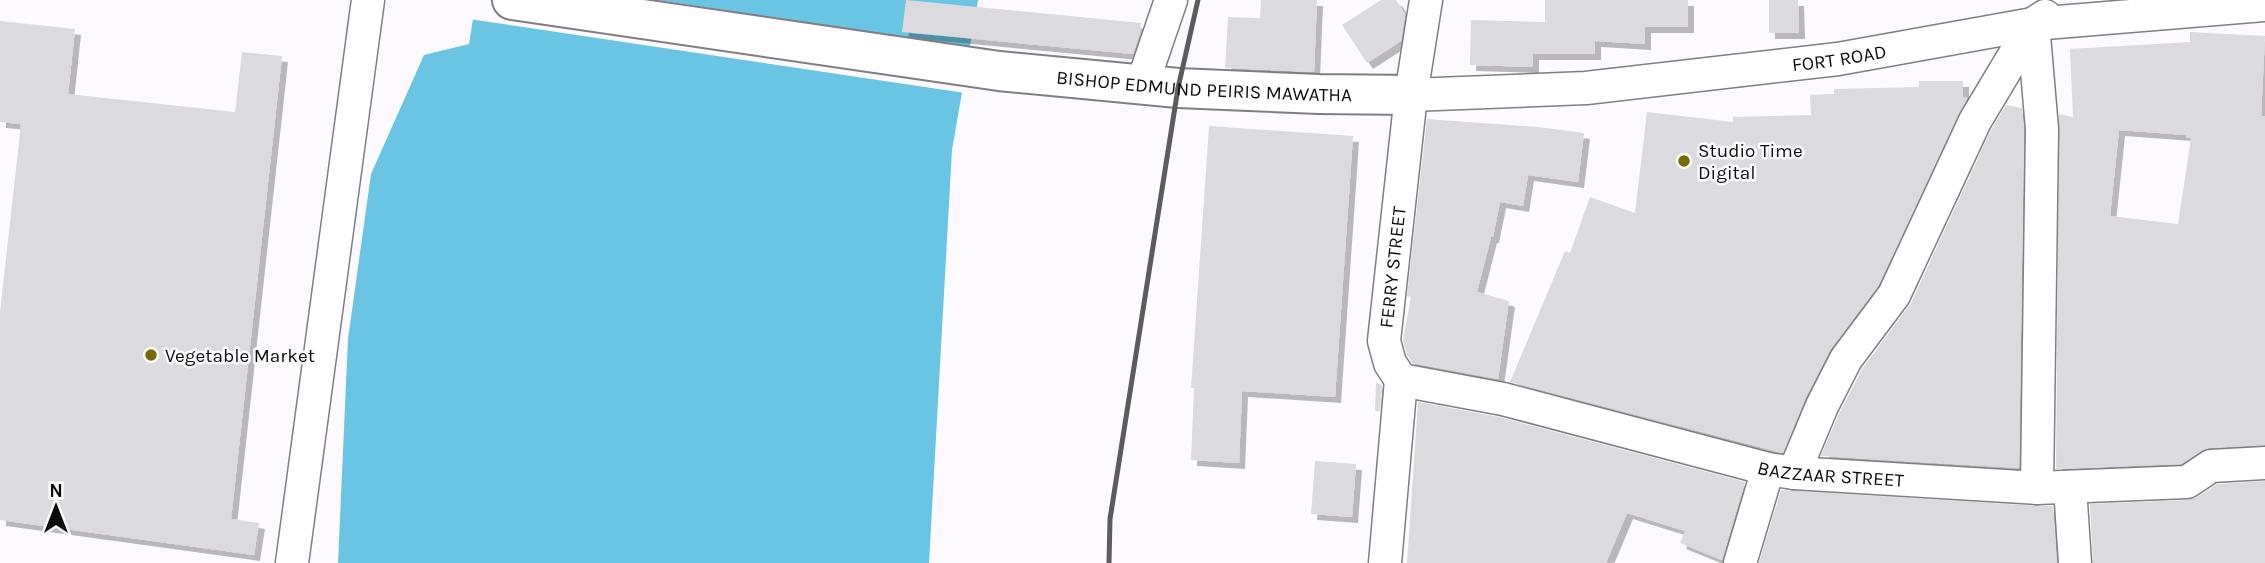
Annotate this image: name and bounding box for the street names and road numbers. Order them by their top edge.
street label: FORT ROAD [1791,41,1888,76]
street label: BISHOP EDMUND PEIRIS MAWATHA [1055,67,1352,106]
street label: FERRY STREET [1375,205,1411,329]
street label: BAZZAAR STREET [1755,457,1905,492]

